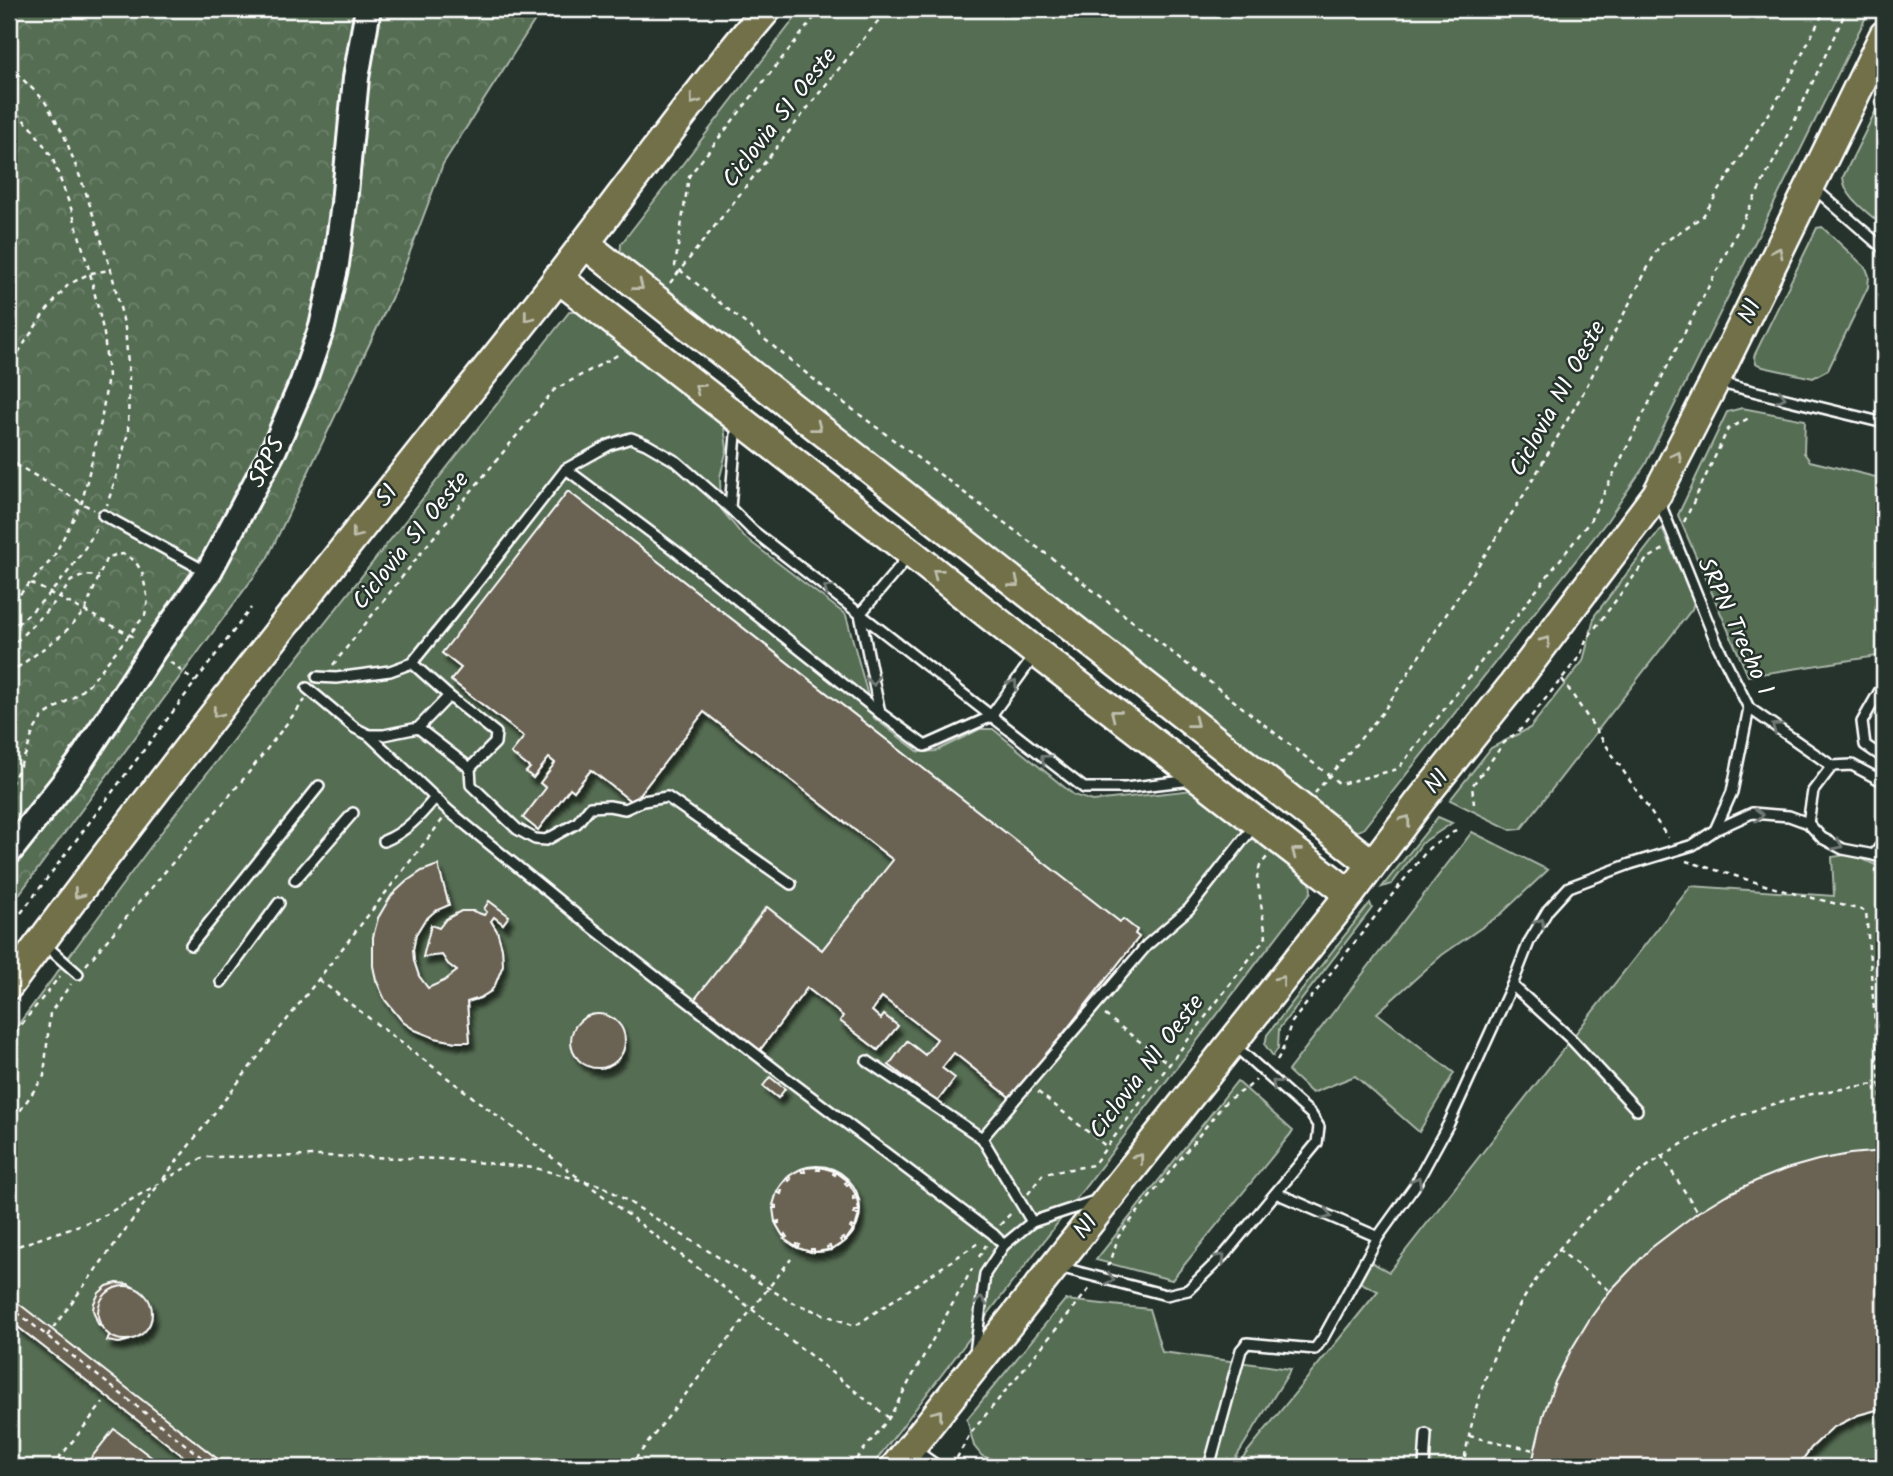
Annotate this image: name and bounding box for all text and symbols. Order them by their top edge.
street label: Ciclovia S1 Oeste [712,39,848,197]
one-way arrow [689,92,702,105]
one-way arrow [1770,247,1784,259]
one-way arrow [630,278,643,290]
street label: N1 [1728,292,1773,331]
one-way arrow [523,309,536,321]
street label: Ciclovia N1 Oeste [1499,313,1618,484]
one-way arrow [695,383,707,396]
one-way arrow [1775,389,1787,403]
one-way arrow [810,418,822,431]
street label: SRPS [238,430,297,495]
one-way arrow [1669,451,1682,463]
street label: Ciclovia S1 Oeste [343,462,480,619]
street label: S1 [366,476,409,516]
one-way arrow [352,526,365,538]
street label: SRPN Trecho 1 [1686,551,1784,702]
one-way arrow [932,569,945,581]
one-way arrow [1008,574,1020,587]
one-way arrow [823,584,835,597]
one-way arrow [1538,637,1551,649]
one-way arrow [865,675,880,687]
one-way arrow [1005,679,1018,692]
one-way arrow [212,706,225,718]
one-way arrow [1111,709,1123,722]
one-way arrow [1186,715,1199,728]
one-way arrow [1771,723,1784,735]
one-way arrow [1041,755,1053,768]
street label: N1 [1415,760,1460,803]
one-way arrow [1754,807,1765,823]
one-way arrow [1397,815,1410,828]
one-way arrow [1831,837,1843,851]
one-way arrow [1291,848,1304,861]
one-way arrow [73,886,86,898]
one-way arrow [1531,917,1544,930]
one-way arrow [1273,976,1286,988]
street label: Ciclovia N1 Oeste [1079,986,1215,1148]
one-way arrow [1271,1080,1284,1093]
one-way arrow [1131,1154,1144,1166]
one-way arrow [1409,1176,1422,1188]
street label: N1 [1063,1206,1109,1248]
one-way arrow [1320,1207,1332,1221]
one-way arrow [1212,1253,1225,1266]
one-way arrow [1104,1271,1116,1286]
one-way arrow [973,1295,988,1307]
one-way arrow [929,1409,942,1421]

